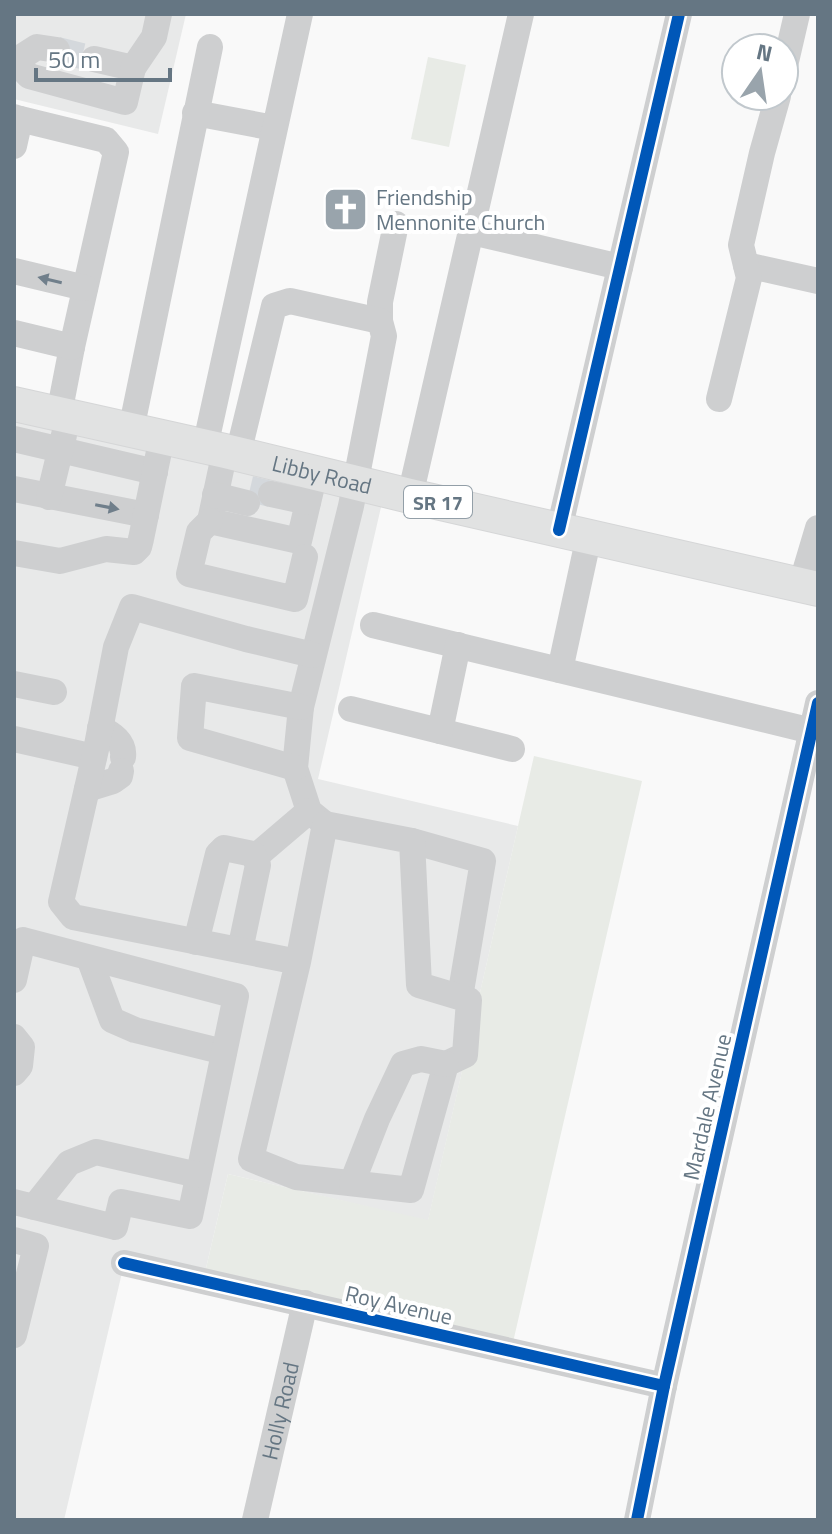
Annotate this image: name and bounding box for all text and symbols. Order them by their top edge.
scale bar [36,32,170,82]
north arrow [720,32,800,112]
text: N [753,34,776,71]
text: 50 m [48,41,100,77]
place label: Friendship Mennonite Church [376,180,545,239]
church icon: Friendship Mennonite Church [321,186,369,234]
one-way arrow [37,273,62,285]
street label: Libby Road [269,446,375,503]
road number: SR 17 [404,486,472,518]
one-way arrow [95,502,120,514]
street label: Mardale Avenue [674,1030,740,1184]
street label: Roy Avenue [342,1276,456,1334]
street label: Holly Road [252,1358,308,1463]

